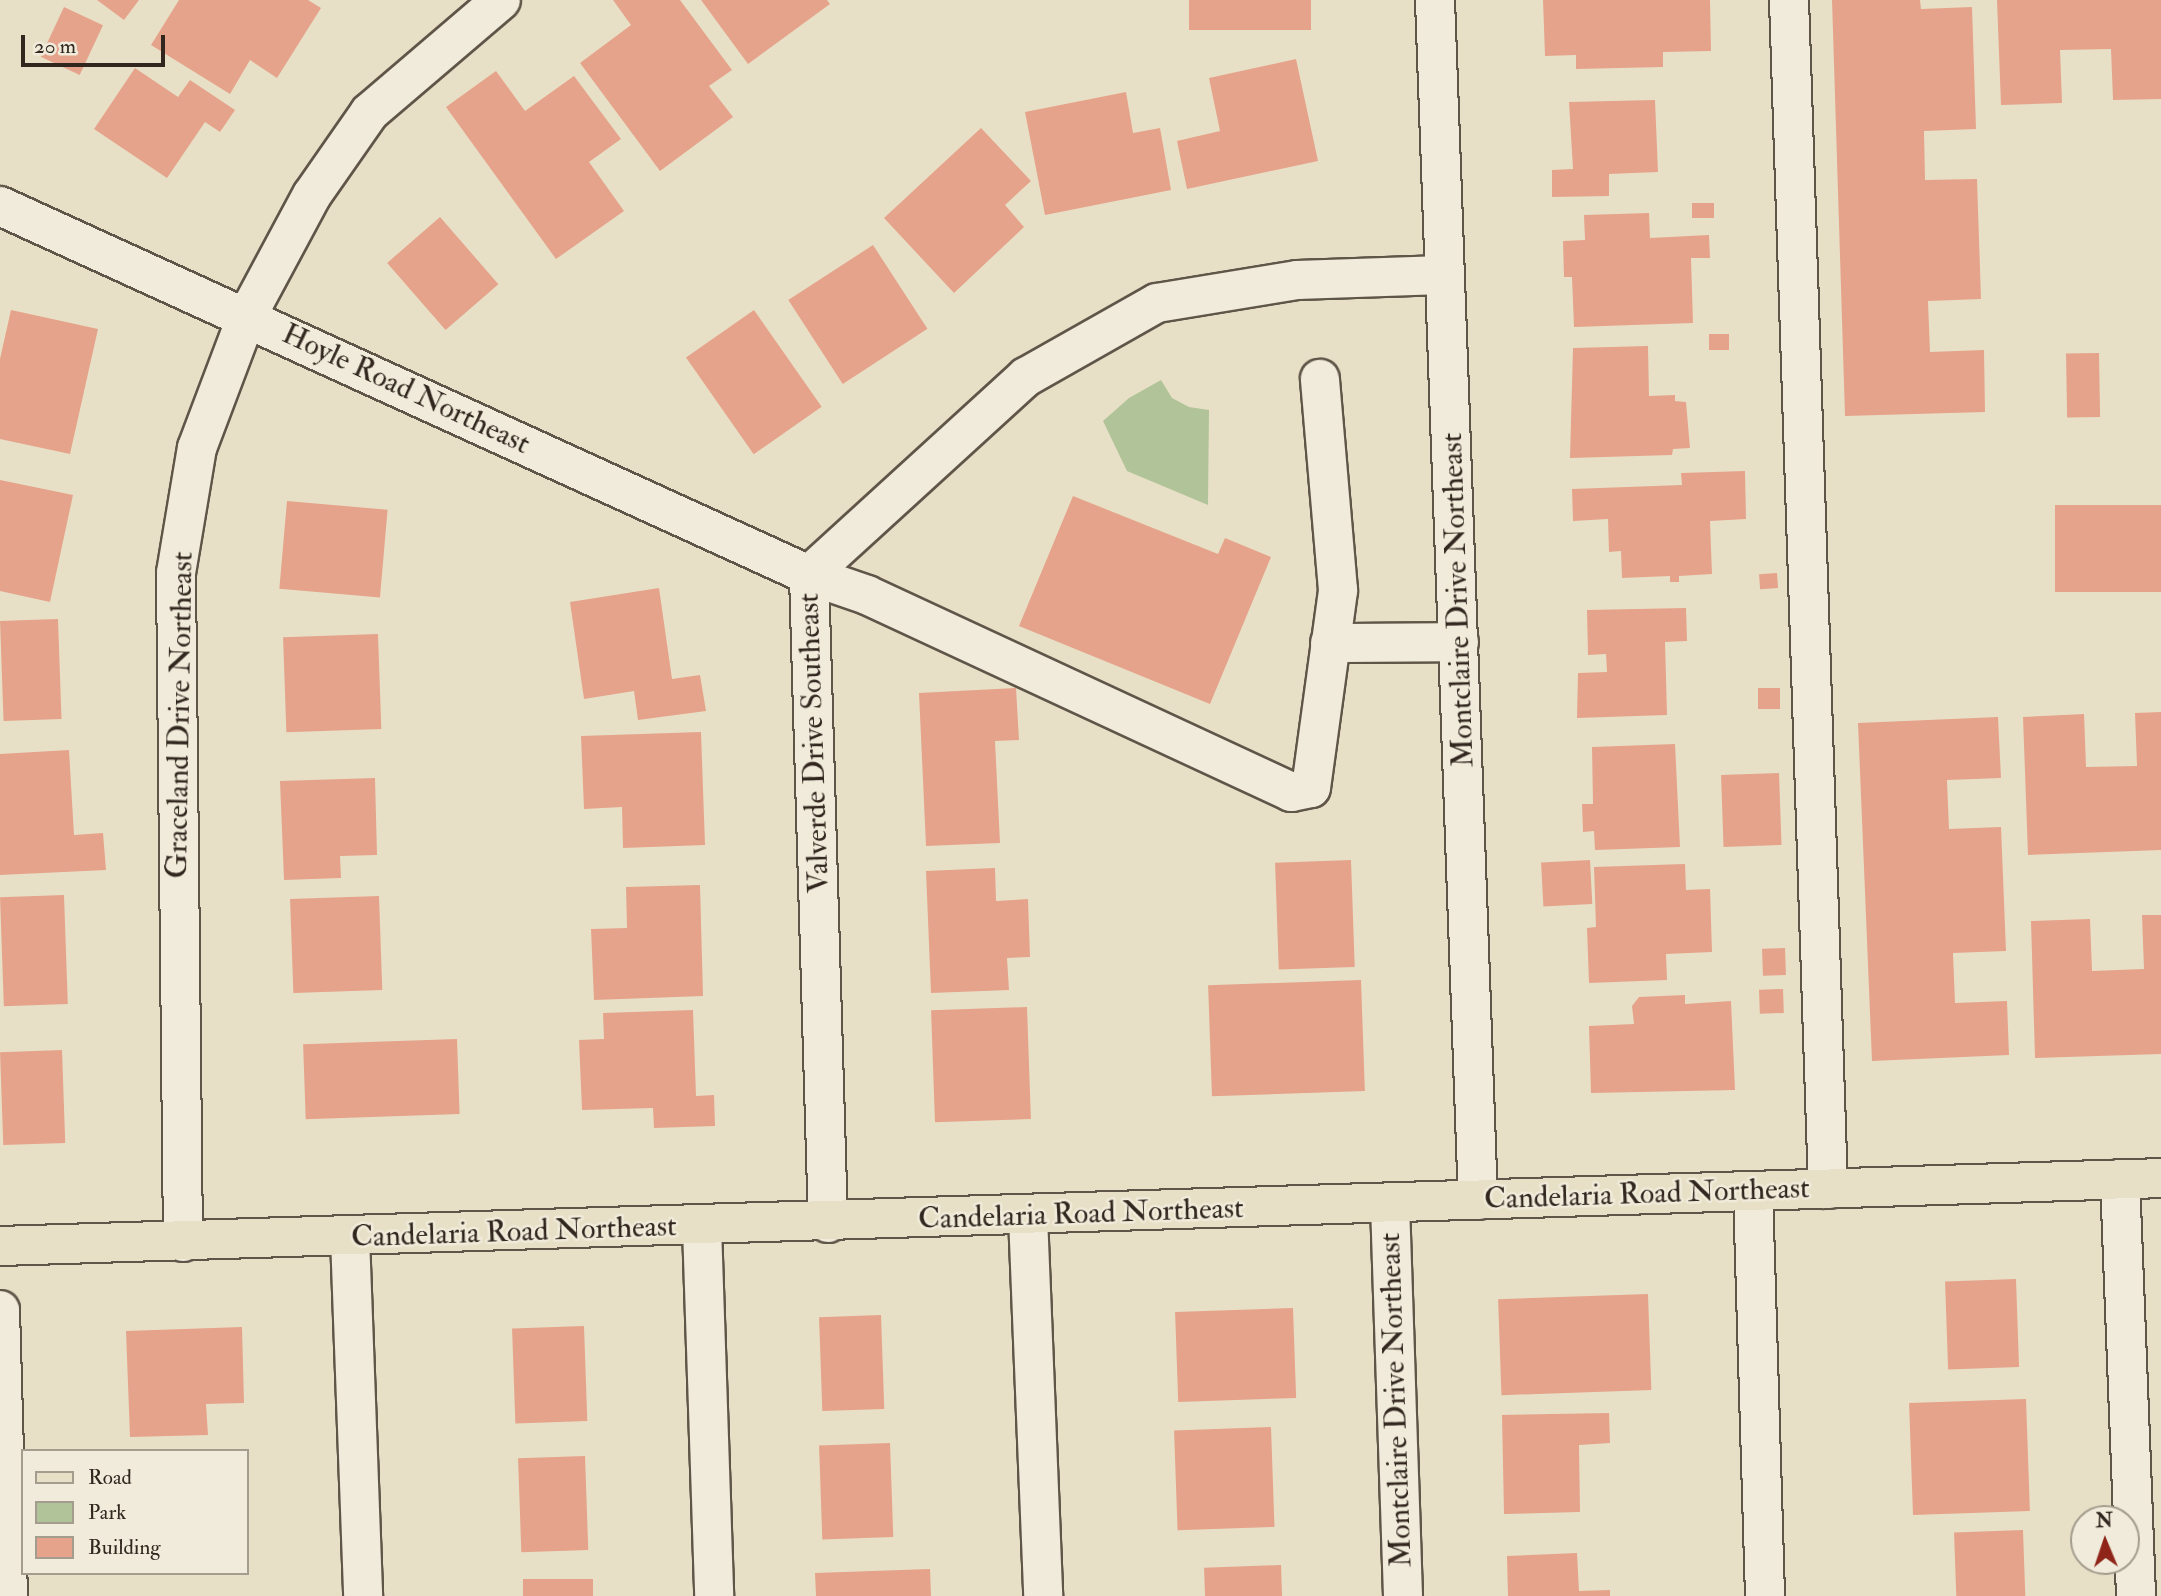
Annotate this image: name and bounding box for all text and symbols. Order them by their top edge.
scale bar [24,21,168,65]
text: 20 m [34,33,76,60]
street label: Hoyle Road Northeast [276,316,536,462]
street label: Montclaire Drive Northeast [1434,432,1482,768]
street label: Graceland Drive Northeast [159,551,201,879]
street label: Valverde Drive Southeast [791,592,837,894]
street label: Candelaria Road Northeast [1484,1170,1810,1218]
street label: Candelaria Road Northeast [918,1190,1244,1238]
street label: Candelaria Road Northeast [351,1208,677,1256]
street label: Montclaire Drive Northeast [1372,1232,1420,1568]
legend [21,1449,248,1575]
text: Road [88,1464,132,1491]
text: Park [88,1499,126,1526]
north arrow [2070,1505,2140,1575]
text: N [2095,1509,2113,1533]
text: Building [88,1534,161,1561]

